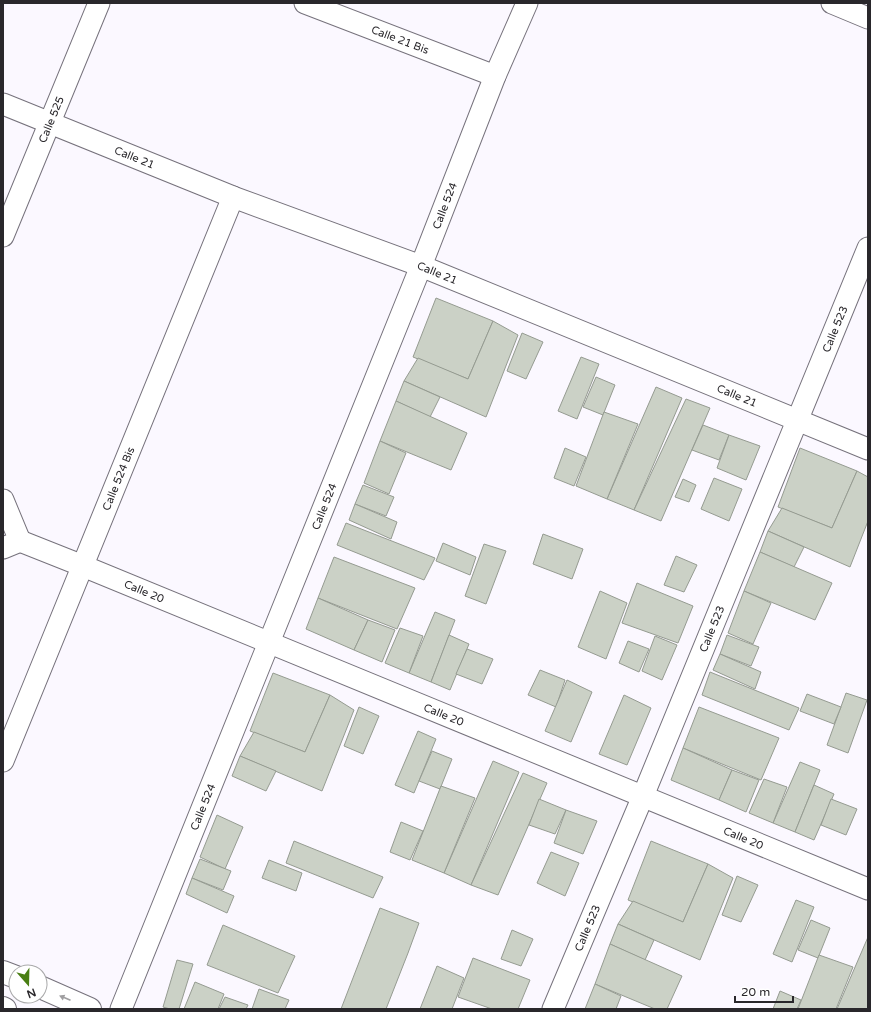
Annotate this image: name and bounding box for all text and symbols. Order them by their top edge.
street label: Calle 21 Bis [370,23,431,57]
street label: Calle 525 [36,94,66,145]
street label: Calle 21 [113,143,157,171]
street label: Calle 524 [430,180,460,231]
street label: Calle 21 [415,259,459,287]
street label: Calle 523 [819,304,850,354]
street label: Calle 21 [715,381,759,409]
street label: Calle 524 Bis [99,445,137,512]
street label: Calle 524 [309,481,339,532]
street label: Calle 20 [122,577,166,605]
street label: Calle 523 [696,603,727,654]
street label: Calle 20 [422,700,466,729]
street label: Calle 524 [187,782,218,832]
street label: Calle 20 [721,824,766,852]
street label: Calle 523 [572,903,603,953]
north arrow [8,964,48,1004]
scale bar [735,978,793,1004]
text: N [25,985,38,1001]
text: 20 m [741,985,770,999]
one-way arrow [60,995,71,1001]

